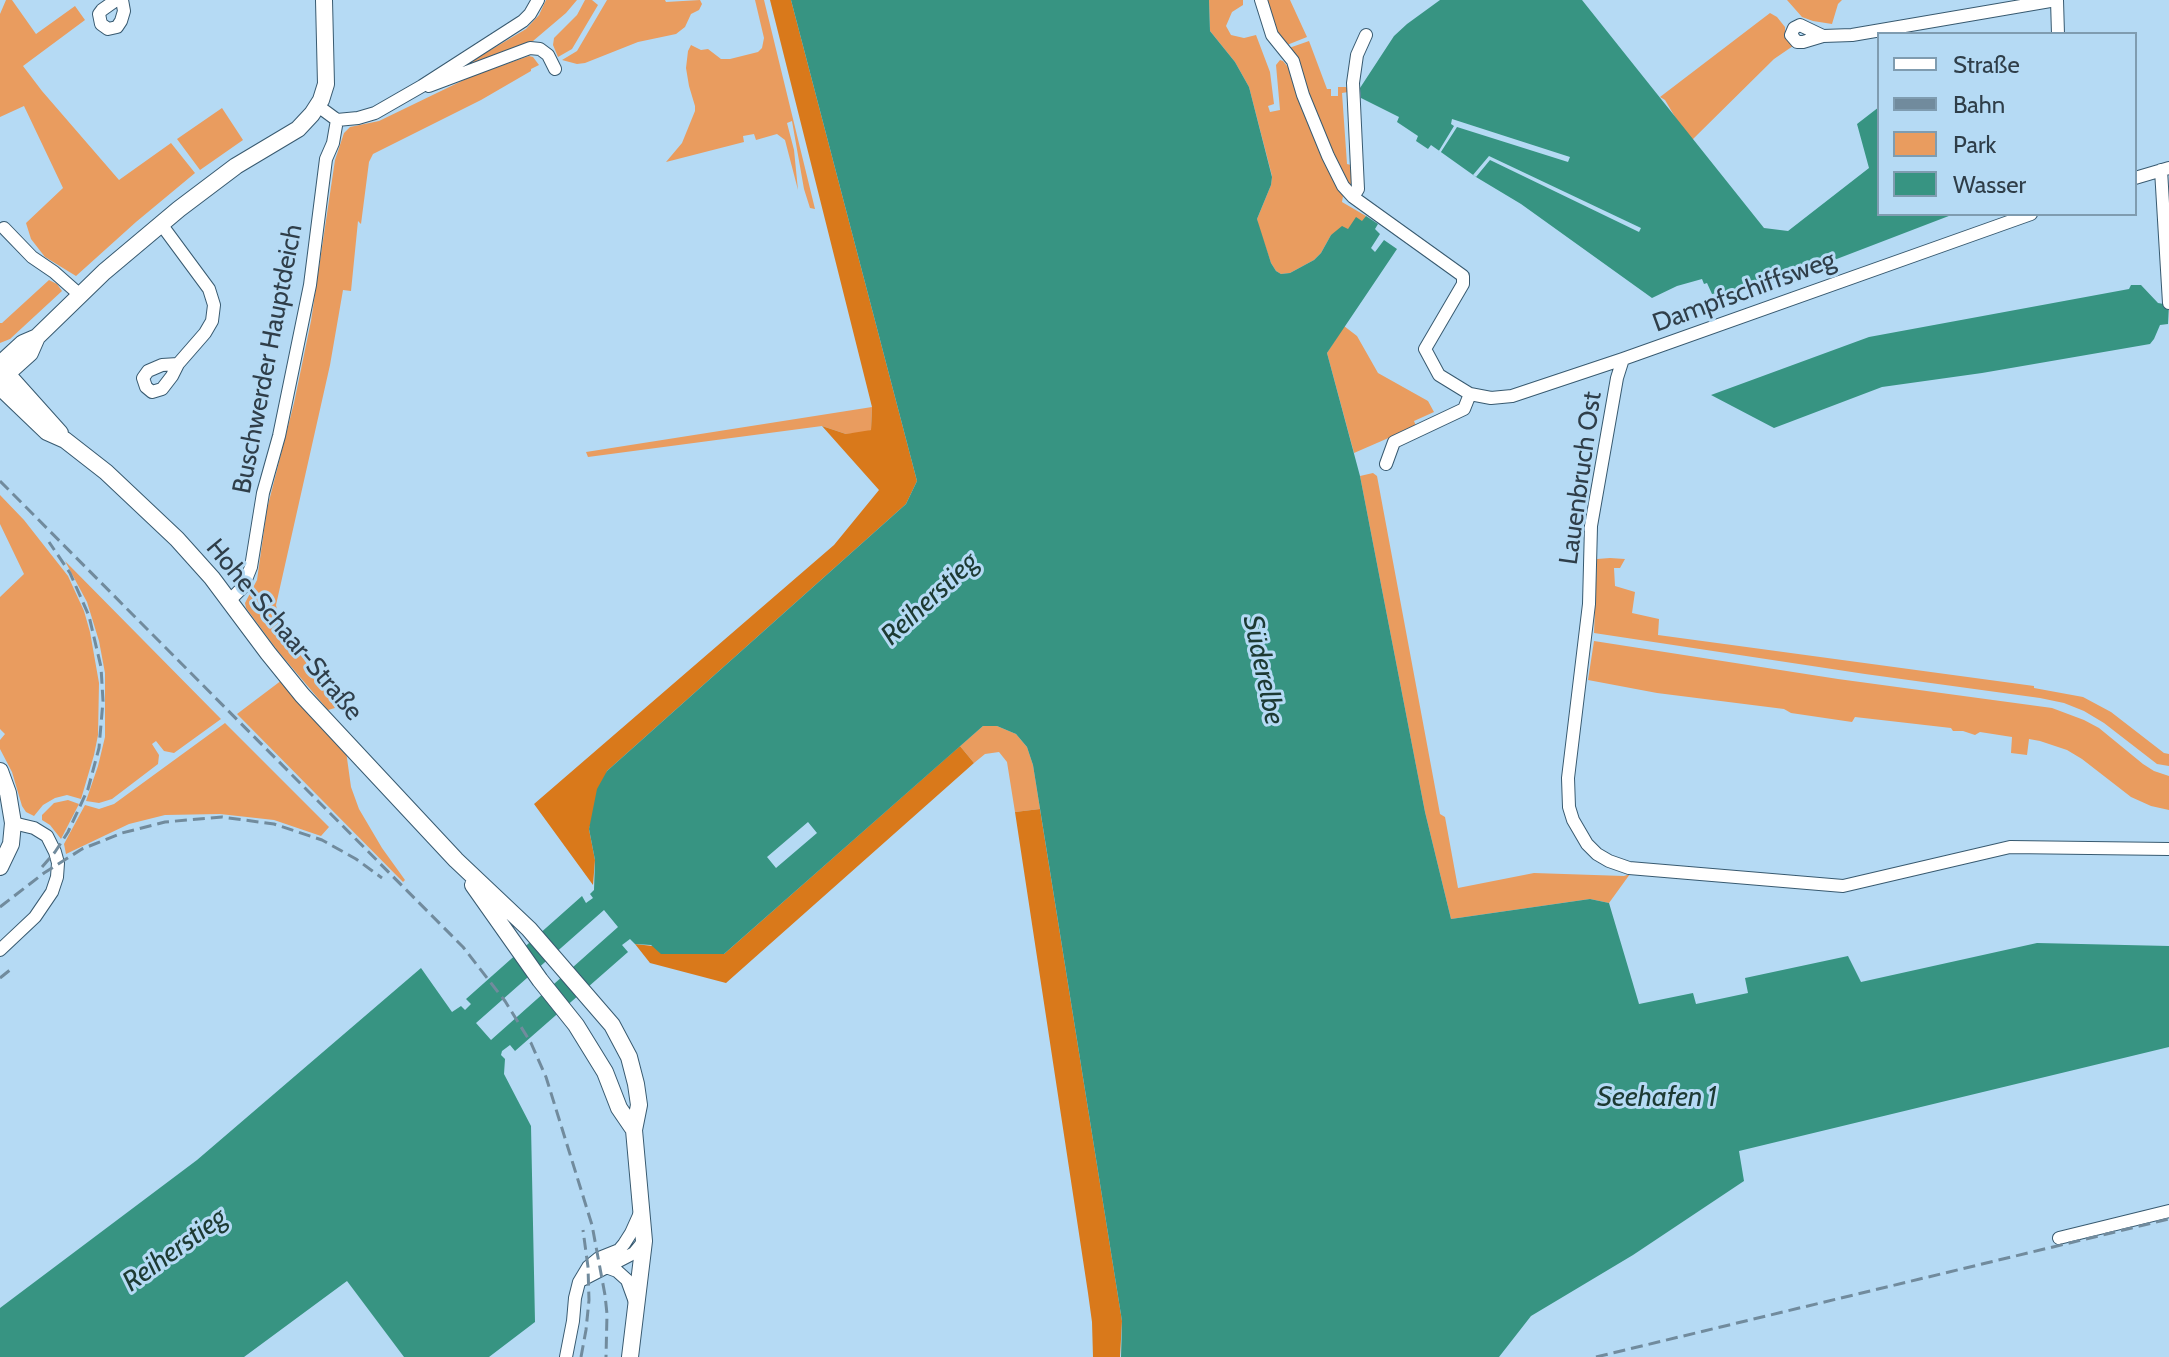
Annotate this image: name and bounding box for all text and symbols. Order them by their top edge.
legend [1877,32,2137,216]
text: Straße [1953,50,2020,79]
text: Bahn [1953,90,2005,119]
text: Park [1953,130,1996,159]
text: Wasser [1953,170,2026,199]
street label: Buschwerder Hauptdeich [227,222,309,496]
street label: Dampfschiffsweg [1648,244,1840,340]
street label: Lauenbruch Ost [1553,389,1609,567]
street label: Hohe-Schaar-Straße [199,533,369,727]
water label: Reiherstieg [874,546,986,652]
water label: Süderelbe [1235,612,1291,728]
water label: Seehafen 1 [1597,1081,1717,1115]
water label: Reiherstieg [116,1201,234,1299]

